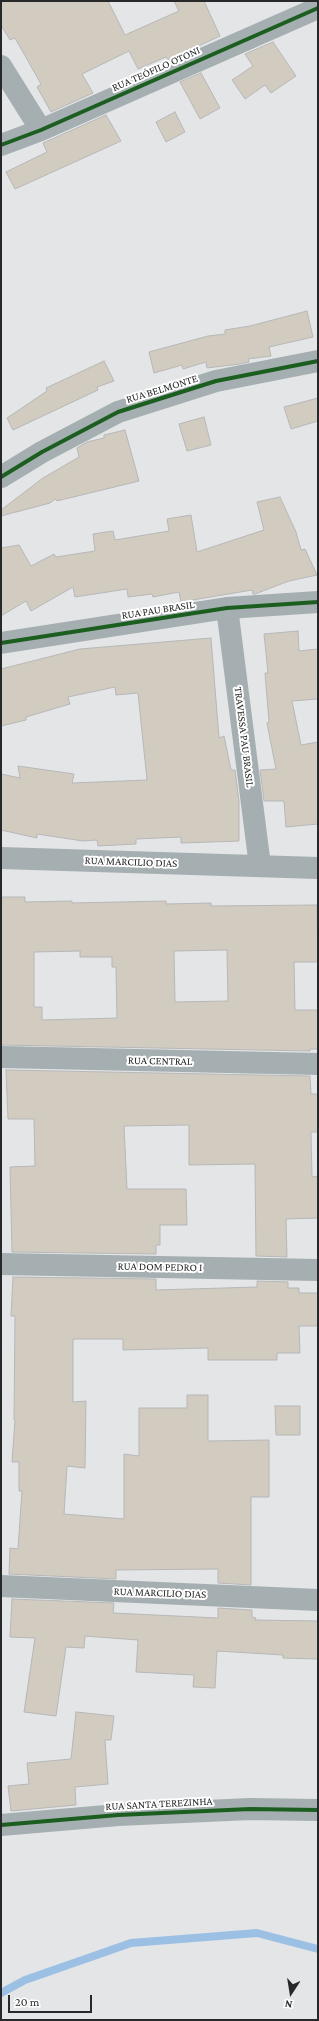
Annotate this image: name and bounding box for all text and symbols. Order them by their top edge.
street label: RUA TEÓFILO OTONI [110,44,202,94]
street label: RUA BELMONTE [125,372,199,406]
street label: RUA PAU BRASIL [121,598,195,622]
street label: TRAVESSA PAU BRASIL [231,686,257,788]
street label: RUA MARCILIO DIAS [84,854,178,870]
street label: RUA CENTRAL [128,1054,192,1068]
street label: RUA DOM PEDRO I [118,1260,202,1274]
street label: RUA MARCILIO DIAS [113,1585,207,1601]
street label: RUA SANTA TEREZINHA [105,1795,213,1813]
north arrow [271,1973,311,2013]
scale bar [10,1987,94,2013]
text: 20 m [15,1995,39,2009]
text: N [284,1998,293,2011]

